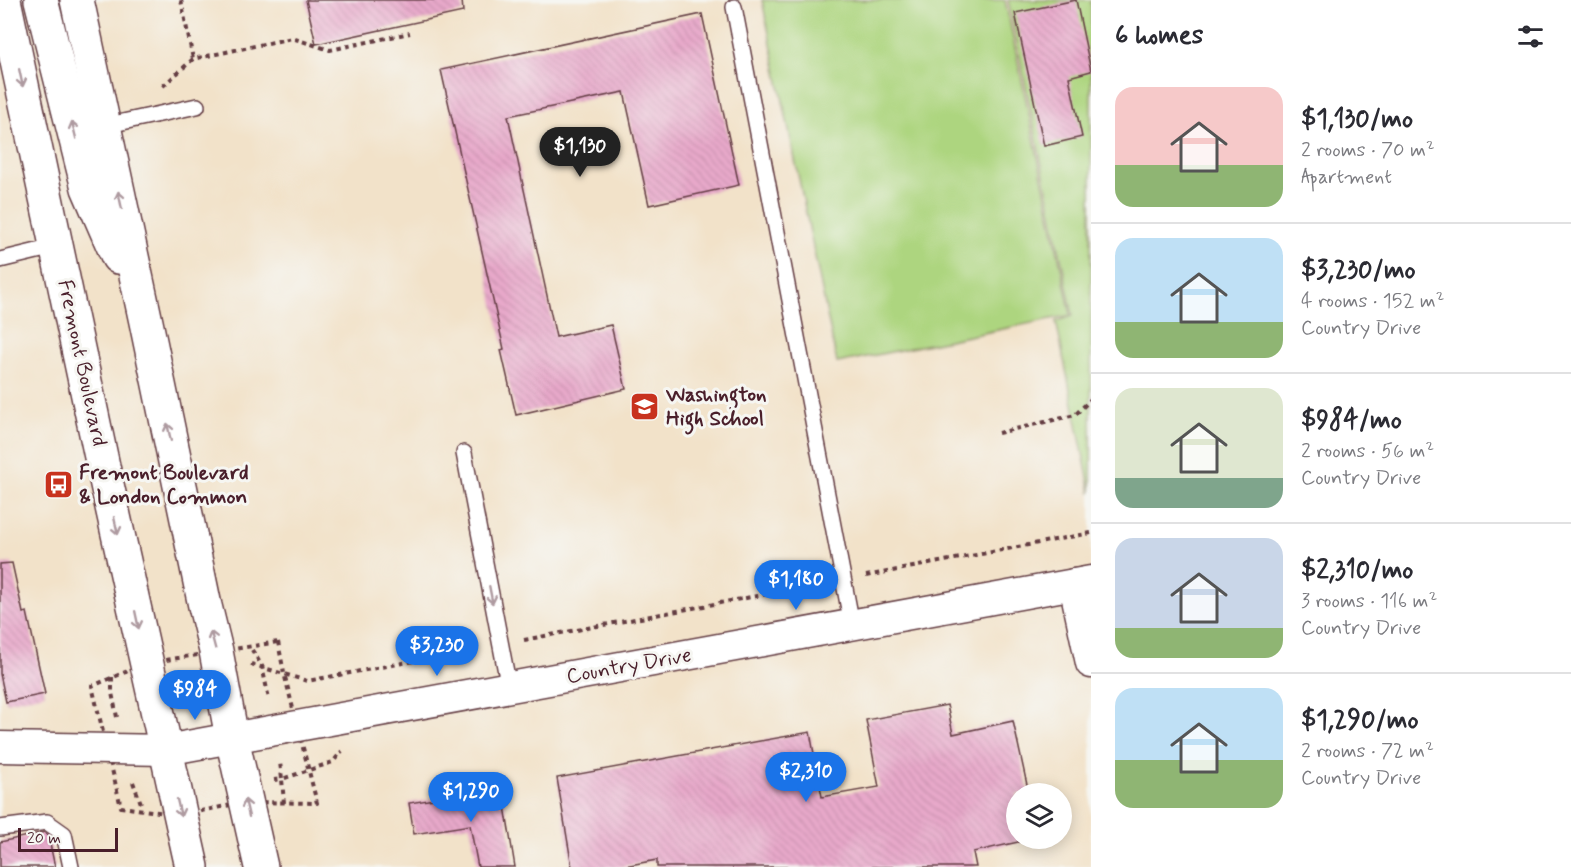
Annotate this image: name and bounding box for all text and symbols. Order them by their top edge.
text: 6 homes [1115,19,1203,53]
icon: filters [1514,20,1547,53]
one-way arrow [16,67,27,87]
text: $1,130/mo [1301,103,1413,137]
icon: home [1163,111,1235,183]
one-way arrow [67,121,79,140]
pin: $1,130 [531,127,629,178]
text: $1,130 [554,133,606,160]
text: 2 rooms · 70 m² [1301,137,1435,164]
text: Apartment [1301,164,1392,191]
one-way arrow [114,191,125,210]
text: $3,230/mo [1301,254,1416,288]
icon: home [1163,262,1235,334]
street label: Fremont Boulevard [51,277,113,449]
text: 4 rooms · 152 m² [1301,288,1444,315]
text: Country Drive [1301,315,1421,342]
place label: Washington High School [665,381,767,435]
school or university icon: Washington High School [629,391,661,423]
text: $984/mo [1301,404,1402,438]
icon: home [1163,412,1235,484]
one-way arrow [163,423,174,442]
text: 2 rooms · 56 m² [1301,438,1434,465]
place label: Fremont Boulevard & London Common [79,459,249,511]
text: Country Drive [1301,465,1421,492]
bus stop icon: Fremont Boulevard & London Common [42,469,74,501]
one-way arrow [111,516,123,535]
text: $2,310/mo [1301,554,1413,588]
pin: $1,180 [747,560,845,611]
icon: home [1163,562,1235,634]
text: $1,180 [768,566,824,593]
one-way arrow [486,585,497,605]
text: 3 rooms · 116 m² [1301,588,1437,615]
one-way arrow [132,610,144,629]
text: Country Drive [1301,615,1421,642]
pin: $3,230 [388,626,486,677]
one-way arrow [207,631,219,650]
text: $3,230 [409,632,465,659]
street label: Country Drive [564,641,694,691]
pin: $984 [159,670,231,721]
text: $984 [173,676,217,703]
text: $1,290/mo [1301,704,1419,738]
icon: home [1163,712,1235,784]
text: 2 rooms · 72 m² [1301,738,1434,765]
pin: $2,310 [757,752,855,803]
text: $2,310 [779,758,833,785]
text: Country Drive [1301,765,1421,792]
pin: $1,290 [422,772,520,823]
text: $1,290 [442,778,500,805]
map controls [1006,783,1072,849]
button: layers [1006,783,1072,849]
one-way arrow [174,798,186,817]
one-way arrow [241,798,253,817]
scale bar [18,825,118,852]
text: 20 m [27,828,61,849]

